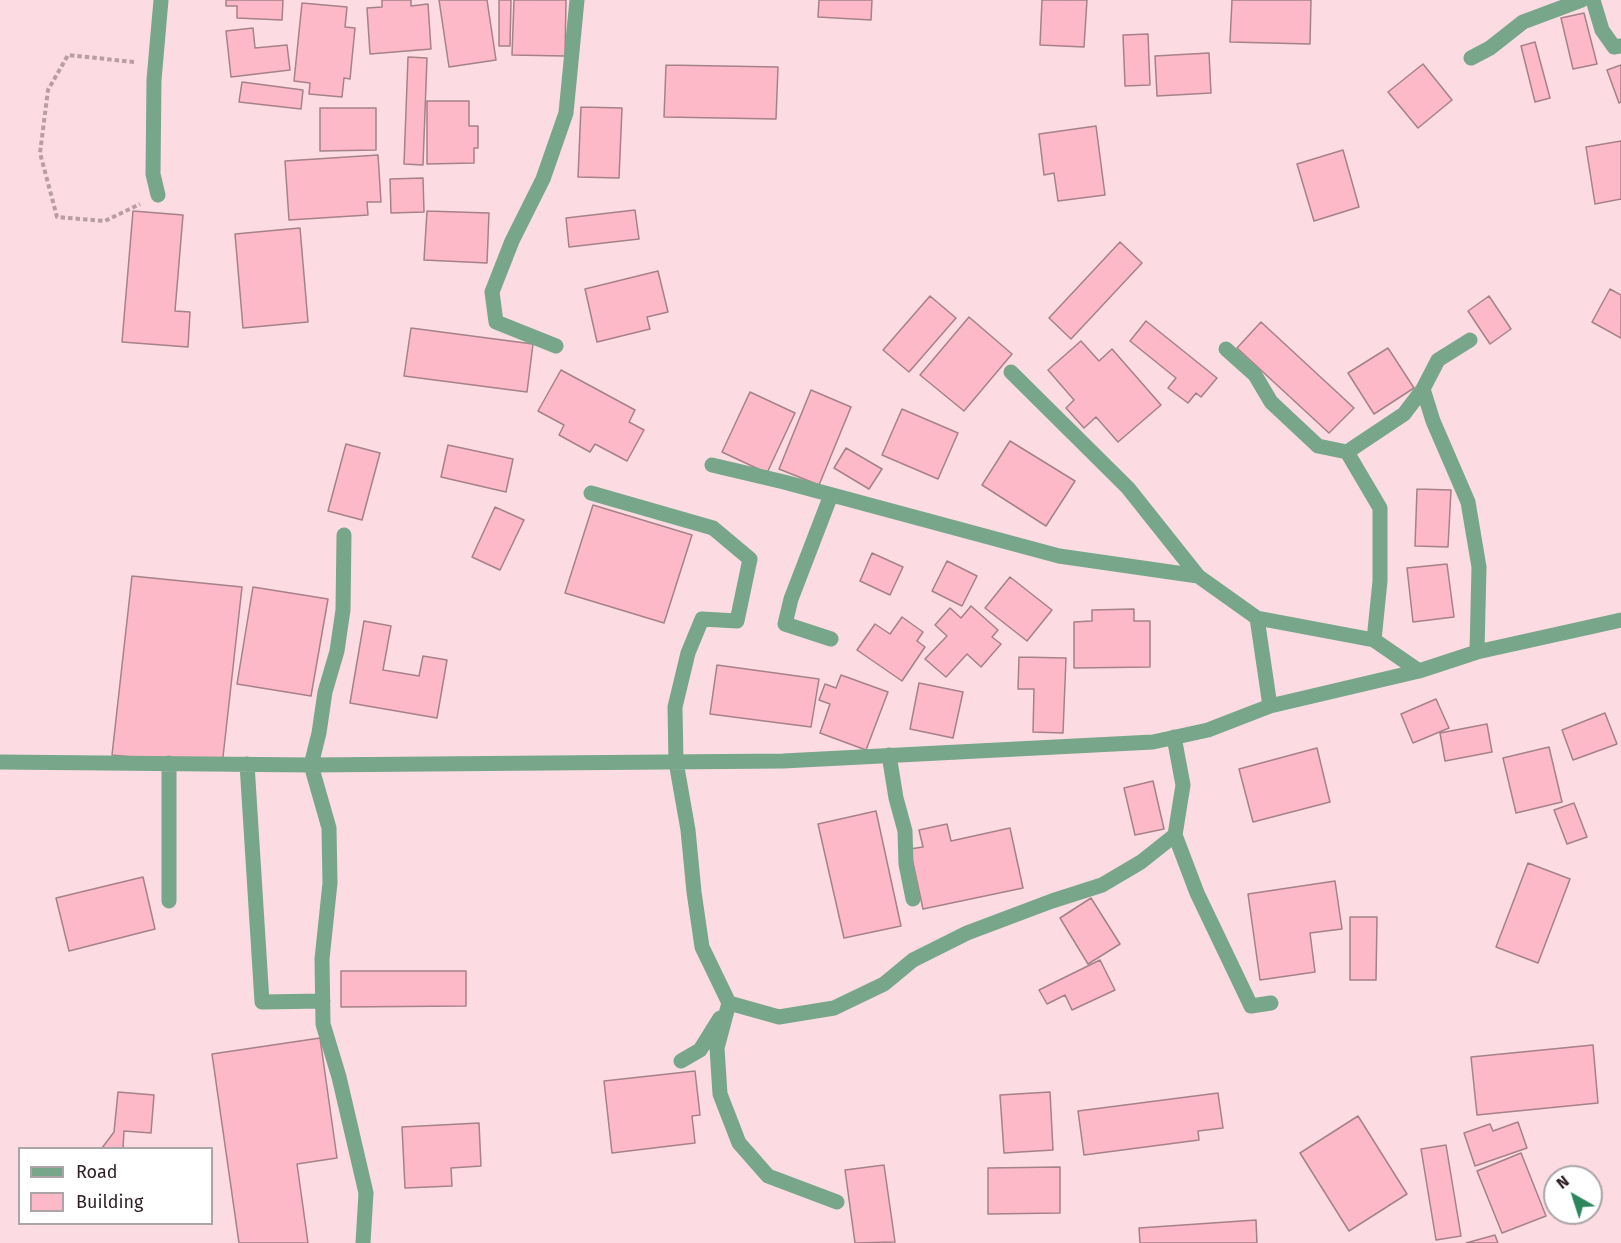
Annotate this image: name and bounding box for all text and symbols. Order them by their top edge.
legend [18,1147,213,1225]
text: Road [76,1161,118,1183]
north arrow [1543,1165,1603,1225]
text: N [1553,1171,1573,1193]
text: Building [76,1191,143,1213]

